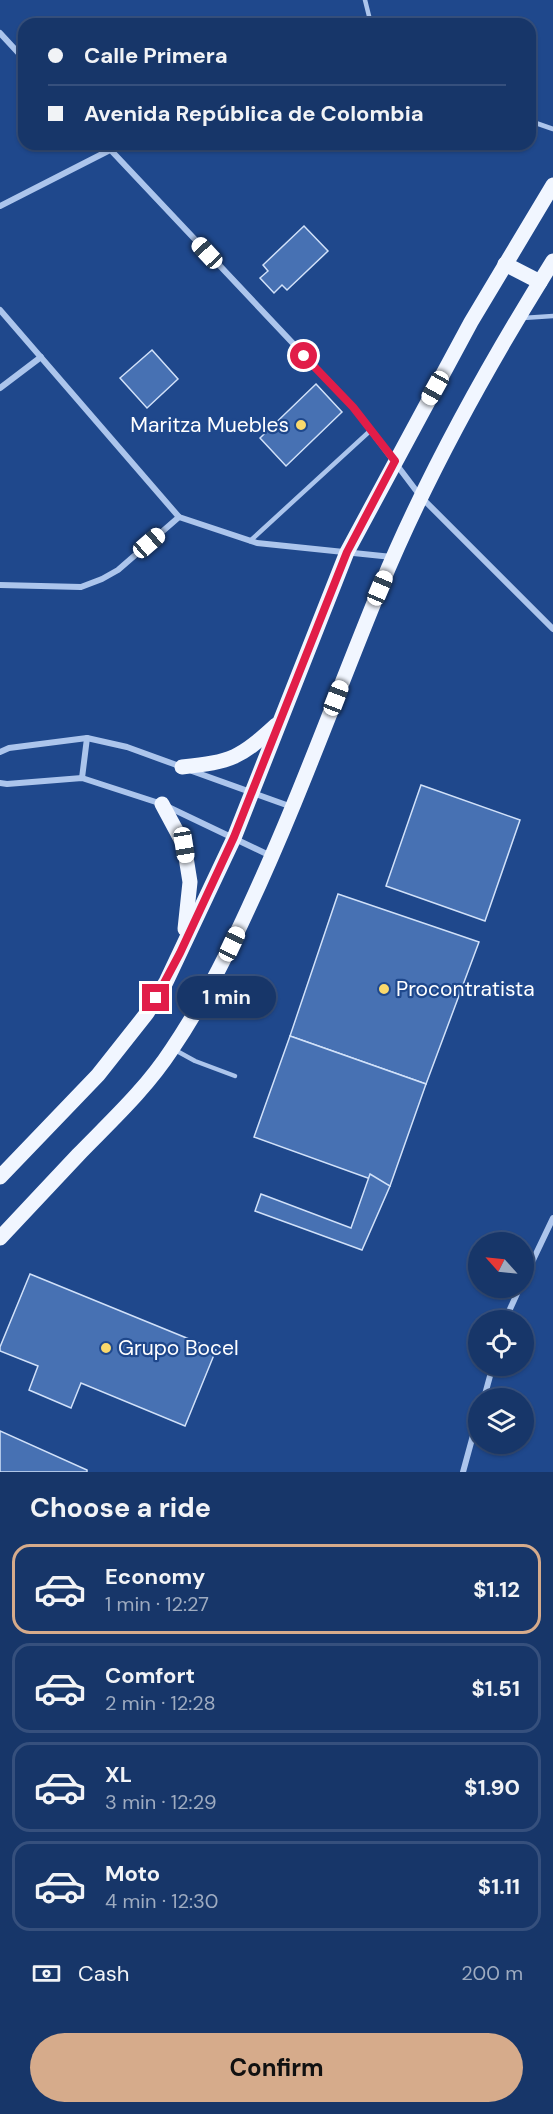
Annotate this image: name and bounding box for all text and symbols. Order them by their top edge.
text: Calle Primera [84,41,228,70]
text: Avenida República de Colombia [84,99,424,128]
car [188,234,226,272]
route start [290,342,317,369]
car [418,368,452,408]
place label: Maritza Muebles [130,411,289,439]
marker: Maritza Muebles [294,418,308,432]
car [130,524,168,562]
car [365,568,395,608]
car [321,678,351,718]
car [172,826,196,864]
car [216,924,248,964]
place label: Procontratista [396,975,535,1003]
callout: 1 min [177,977,276,1019]
marker: Procontratista [377,982,391,996]
route end [142,984,169,1011]
text: 1 min [202,984,251,1010]
north arrow [468,1232,534,1298]
map controls [468,1232,534,1454]
button: locate [468,1310,534,1376]
place label: Grupo Bocel [118,1334,239,1362]
marker: Grupo Bocel [99,1341,113,1355]
button: layers [468,1388,534,1454]
text: Choose a ride [30,1490,211,1525]
icon: car [33,1562,87,1616]
text: Economy [105,1562,205,1591]
text: $1.12 [473,1575,520,1604]
text: 1 min · 12:27 [105,1591,209,1617]
icon: car [33,1661,87,1715]
text: Comfort [105,1661,195,1690]
text: $1.51 [471,1674,520,1703]
text: 2 min · 12:28 [105,1690,216,1716]
icon: car [33,1760,87,1814]
text: XL [105,1760,132,1789]
text: $1.90 [464,1773,520,1802]
text: 3 min · 12:29 [105,1789,217,1815]
icon: car [33,1859,87,1913]
text: Moto [105,1859,160,1888]
text: $1.11 [478,1872,520,1901]
text: 4 min · 12:30 [105,1888,218,1914]
icon: cash [30,1957,63,1990]
text: Cash [78,1959,129,1988]
text: 200 m [461,1960,523,1986]
button: Confirm [30,2033,523,2102]

